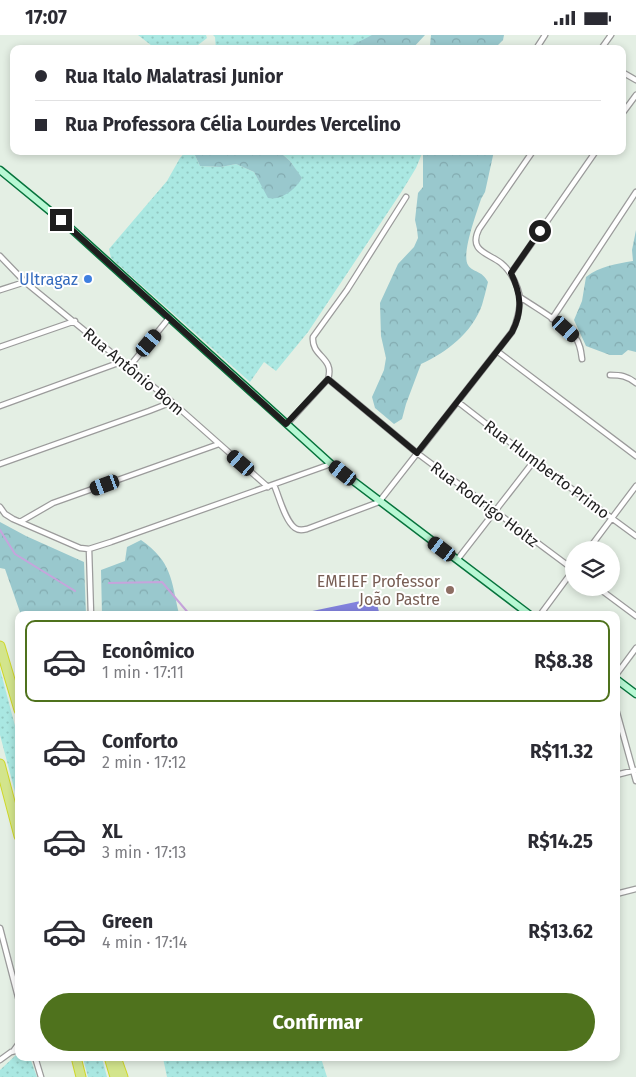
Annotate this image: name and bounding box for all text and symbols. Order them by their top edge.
text: 17:07 [25,6,67,29]
text: Rua Italo Malatrasi Junior [65,65,283,88]
text: Rua Professora Célia Lourdes Vercelino [65,113,401,136]
route end [50,209,72,231]
route start [529,220,551,242]
place label: Ultragaz [19,270,78,289]
marker: Ultragaz [82,273,94,285]
car [549,313,582,345]
street label: Rua Antônio Bom [79,324,188,419]
car [133,327,164,359]
street label: Rua Humberto Primo [480,416,613,523]
car [224,447,257,479]
car [326,458,359,488]
street label: Rua Rodrigo Holtz [427,458,542,551]
car [88,473,121,497]
car [425,534,458,564]
map controls [565,541,620,596]
button: layers [565,541,620,596]
place label: EMEIEF Professor João Pastre [317,572,441,609]
marker: EMEIEF Professor João Pastre [444,584,456,596]
icon: car [42,639,87,684]
text: Econômico [102,640,195,663]
text: R$8.38 [534,650,593,673]
text: 1 min · 17:11 [102,663,184,682]
icon: car [42,729,87,774]
text: Conforto [102,730,178,753]
text: R$11.32 [530,740,593,763]
text: 2 min · 17:12 [102,753,186,772]
icon: car [42,819,87,864]
text: XL [102,820,123,843]
text: R$14.25 [528,830,593,853]
text: 3 min · 17:13 [102,843,186,862]
icon: car [42,909,87,954]
text: Green [102,910,153,933]
text: R$13.62 [528,920,593,943]
text: 4 min · 17:14 [102,933,187,952]
button: Confirmar [40,993,595,1051]

